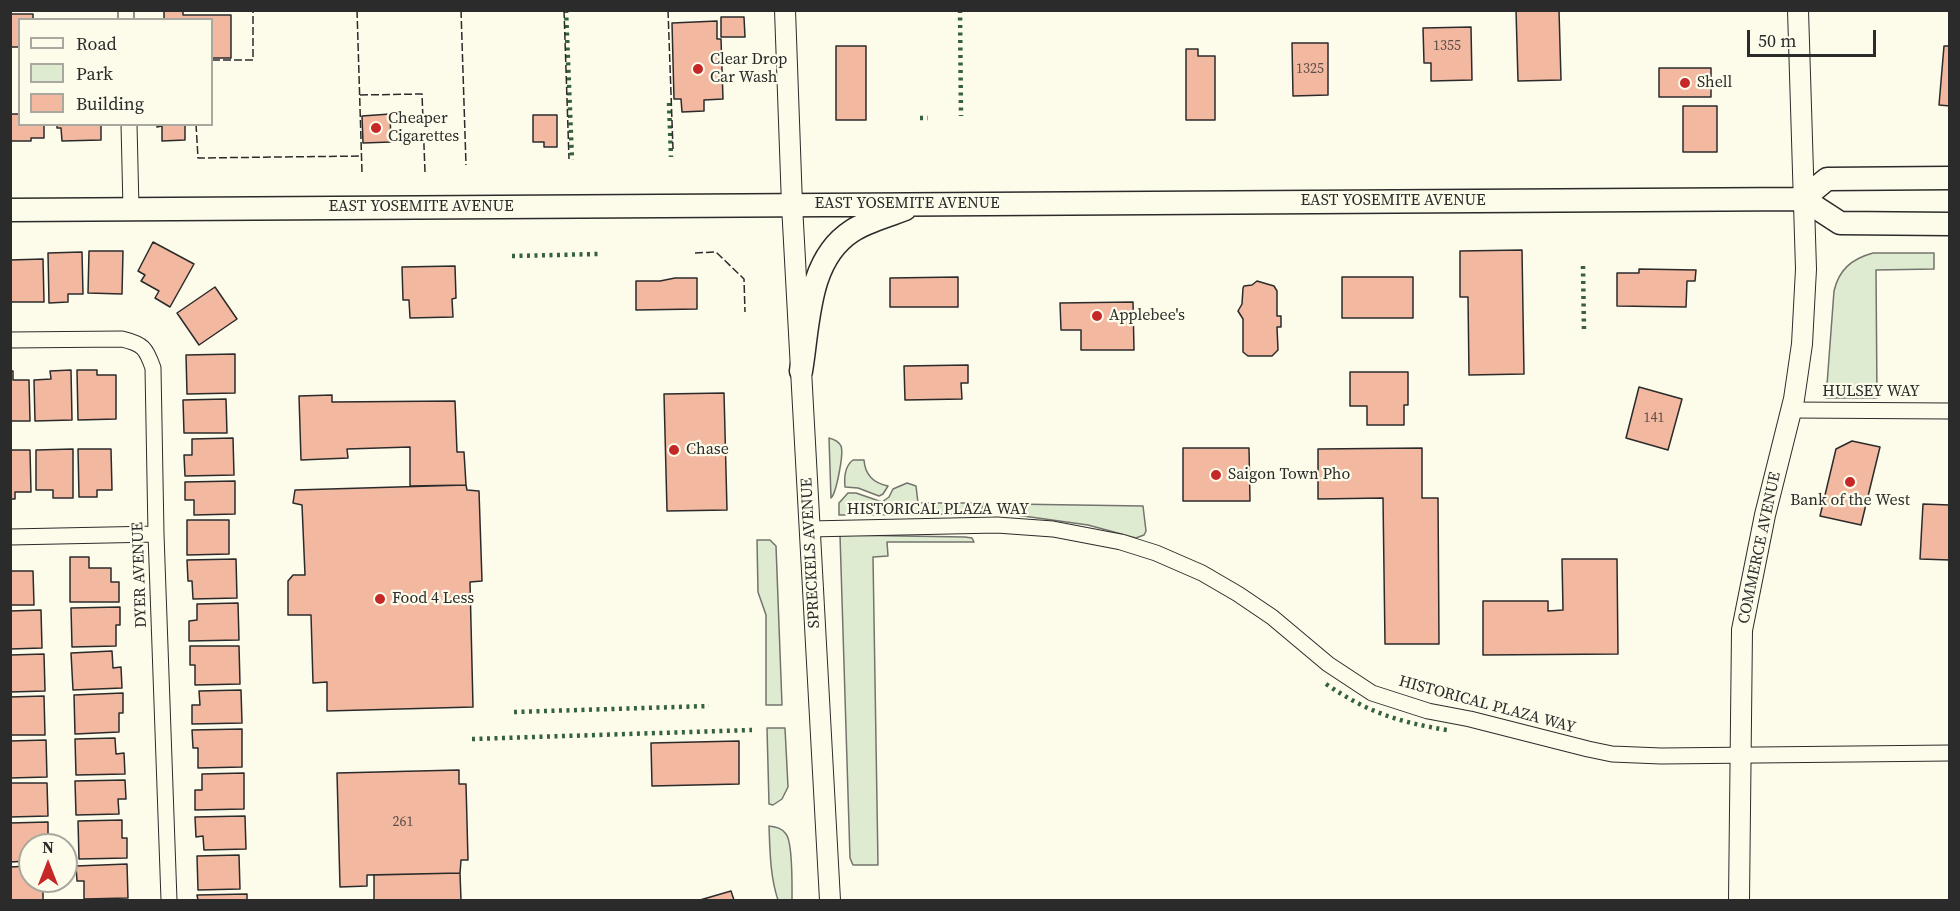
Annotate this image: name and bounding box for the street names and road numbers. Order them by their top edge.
street label: EAST YOSEMITE AVENUE [1300,191,1486,211]
street label: EAST YOSEMITE AVENUE [814,194,1000,214]
street label: EAST YOSEMITE AVENUE [328,197,514,217]
street label: HULSEY WAY [1822,382,1920,402]
street label: COMMERCE AVENUE [1735,470,1785,626]
street label: SPRECKELS AVENUE [797,477,825,629]
street label: HISTORICAL PLAZA WAY [847,500,1029,520]
street label: DYER AVENUE [129,522,151,628]
street label: HISTORICAL PLAZA WAY [1396,672,1578,738]

